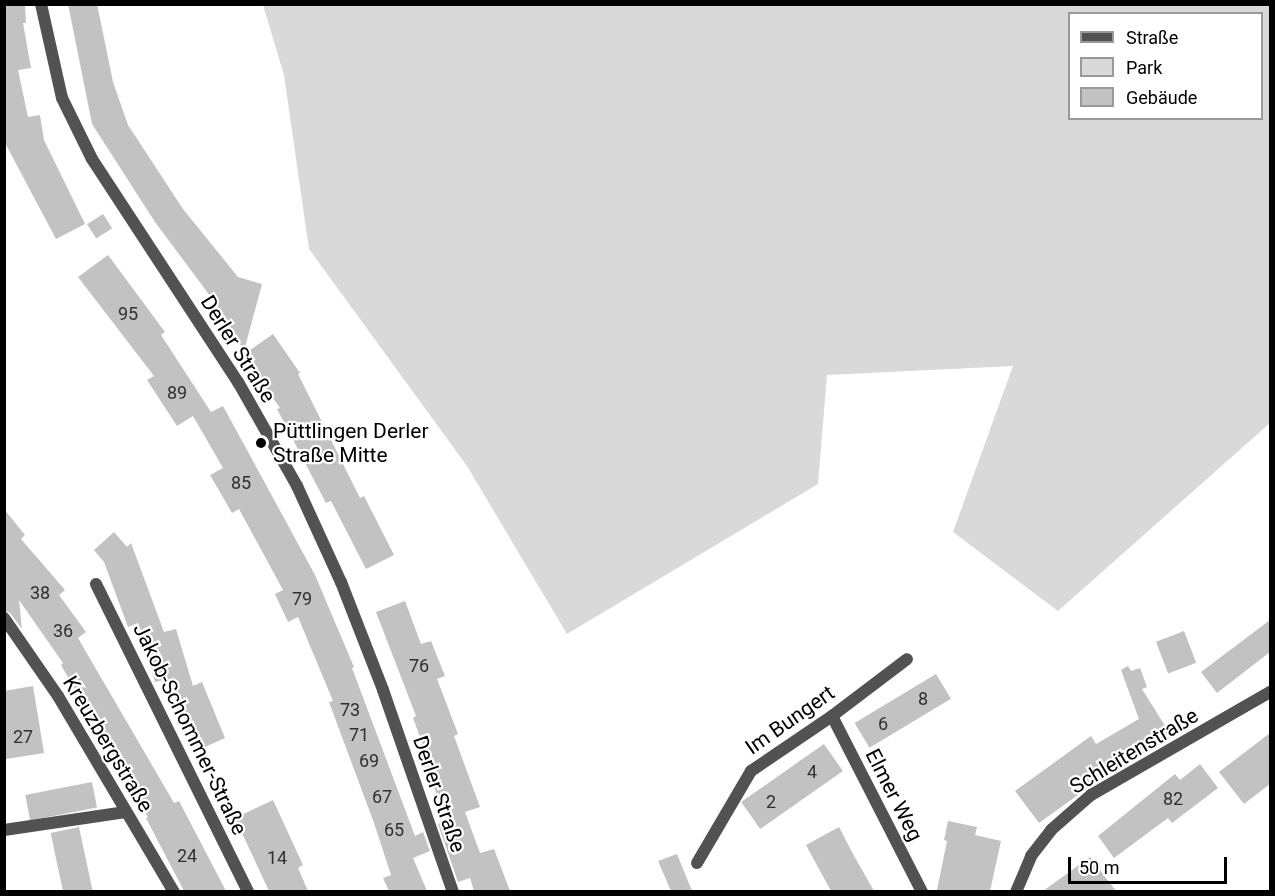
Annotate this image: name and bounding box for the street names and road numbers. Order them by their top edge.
street label: Derler Straße [195,291,281,407]
street label: Jakob-Schommer-Straße [128,619,252,839]
street label: Kreuzbergstraße [57,671,159,817]
street label: Im Bungert [741,680,839,760]
street label: Schleitenstraße [1065,703,1203,799]
street label: Derler Straße [407,732,471,856]
street label: Elmer Weg [860,745,928,845]

